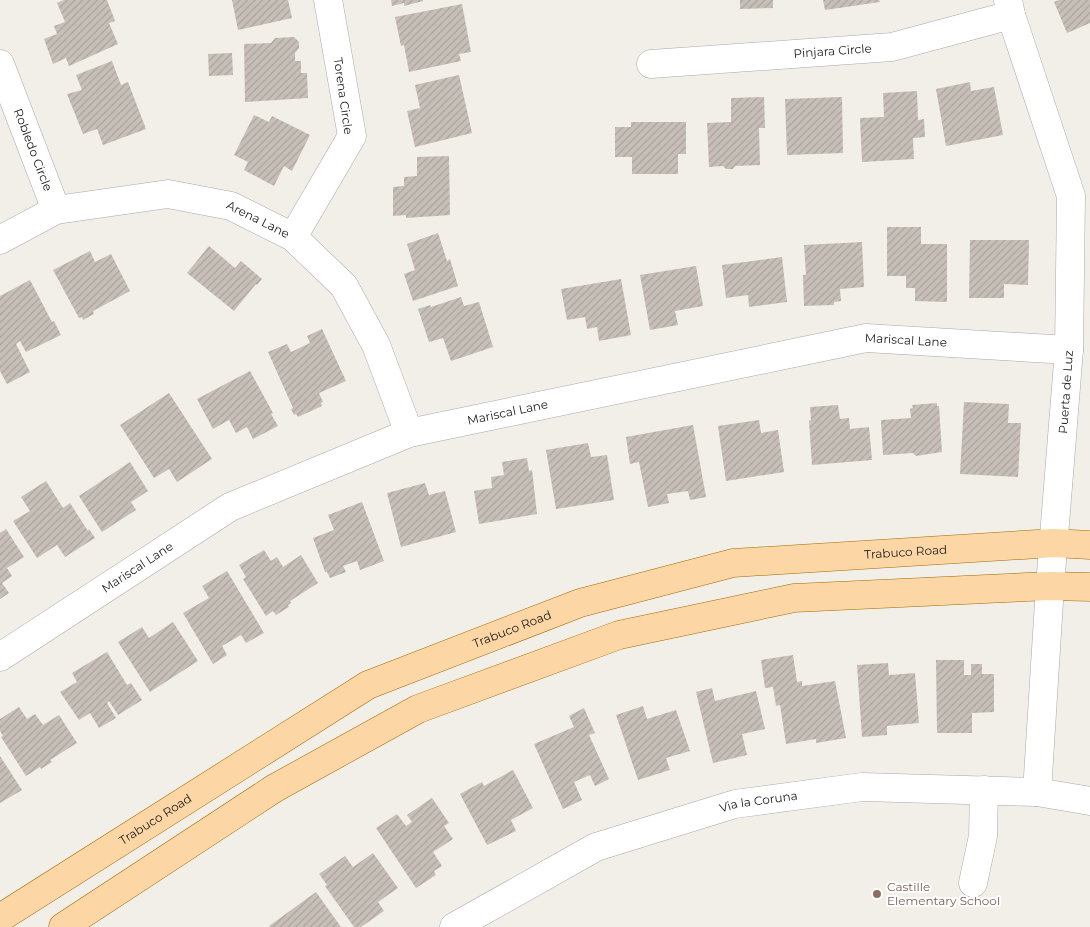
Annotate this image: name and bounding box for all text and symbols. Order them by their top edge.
street label: Pinjara Circle [793,40,872,61]
street label: Torena Circle [331,56,356,135]
street label: Robledo Circle [11,106,56,193]
street label: Arena Lane [224,197,292,241]
street label: Mariscal Lane [864,330,947,350]
street label: Puerta de Luz [1055,350,1076,434]
street label: Mariscal Lane [466,396,549,428]
street label: Mariscal Lane [99,538,176,596]
street label: Trabuco Road [864,542,948,562]
street label: Trabuco Road [470,607,553,651]
street label: Via la Coruna [717,788,798,815]
street label: Trabuco Road [116,791,194,848]
place label: Castille Elementary School [887,879,1000,908]
marker: Castille Elementary School [871,888,883,900]

